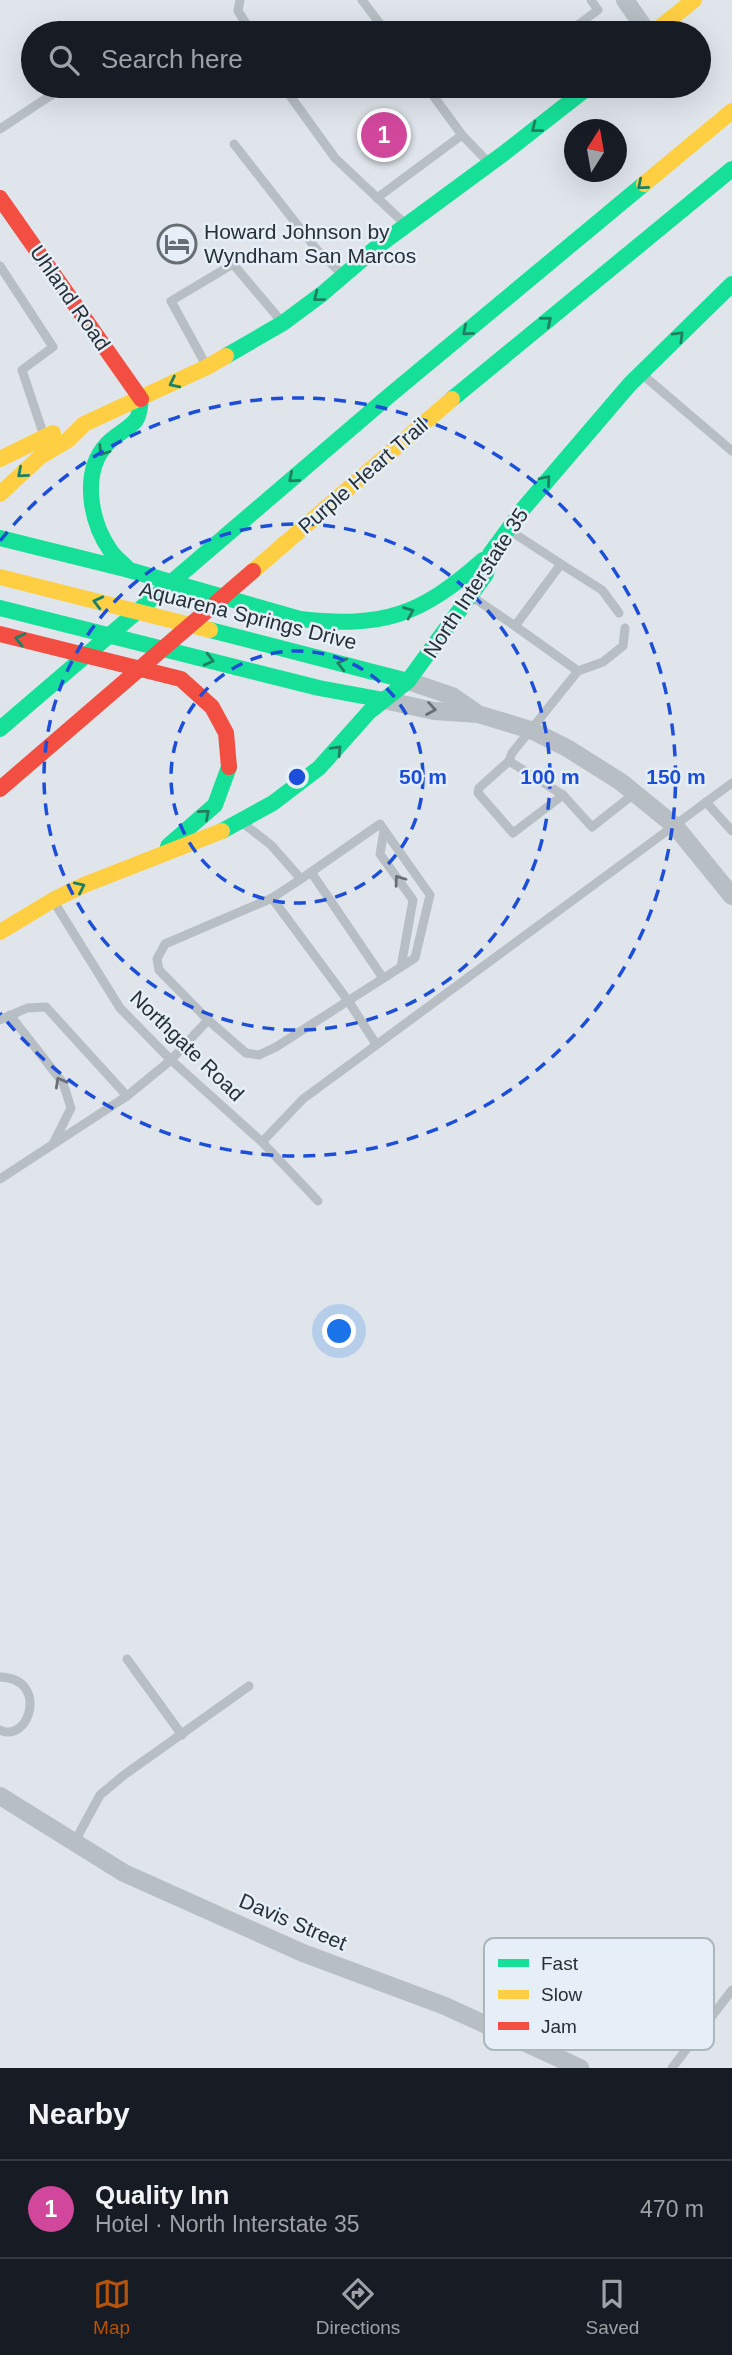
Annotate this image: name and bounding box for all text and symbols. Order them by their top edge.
search box [21,21,711,98]
icon: search [45,41,83,79]
text: Search here [101,44,243,74]
pin: 1 [361,109,407,161]
north arrow [564,119,627,182]
one-way arrow [532,120,545,132]
one-way arrow [637,177,650,189]
place label: Howard Johnson by Wyndham San Marcos [204,220,416,267]
hotel icon: Howard Johnson by Wyndham San Marcos [156,223,198,265]
street label: Uhland Road [26,241,115,355]
one-way arrow [313,288,325,301]
one-way arrow [539,317,551,330]
one-way arrow [462,323,475,335]
one-way arrow [671,332,684,345]
one-way arrow [169,375,181,389]
street label: Purple Heart Trail [293,413,432,538]
one-way arrow [99,443,111,456]
one-way arrow [17,465,30,477]
one-way arrow [288,469,301,482]
one-way arrow [538,476,550,489]
street label: North Interstate 35 [419,504,533,662]
street label: Aquarena Springs Drive [137,577,359,654]
one-way arrow [92,596,104,610]
one-way arrow [402,607,414,621]
one-way arrow [14,633,26,647]
one-way arrow [203,652,215,666]
one-way arrow [336,658,348,672]
one-way arrow [425,702,437,717]
one-way arrow [328,745,341,758]
centre of rings [285,765,309,789]
text: 50 m [399,765,447,788]
text: 100 m [520,765,580,788]
text: 150 m [646,765,706,788]
one-way arrow [197,810,210,822]
one-way arrow [395,875,407,888]
one-way arrow [73,882,85,896]
street label: Northgate Road [126,986,249,1105]
one-way arrow [55,1076,68,1089]
your location [322,1314,356,1348]
street label: Davis Street [236,1889,350,1955]
legend [484,1938,714,2050]
text: Fast [541,1953,579,1974]
text: Slow [541,1984,582,2005]
text: Jam [541,2016,577,2037]
text: Nearby [28,2097,130,2130]
text: Quality Inn [95,2180,229,2210]
text: 1 [45,2196,57,2222]
text: 470 m [640,2196,704,2222]
text: Hotel · North Interstate 35 [95,2211,360,2237]
tab: Map [93,2275,131,2339]
tab: Directions [316,2275,400,2339]
tab: Saved [585,2275,639,2339]

